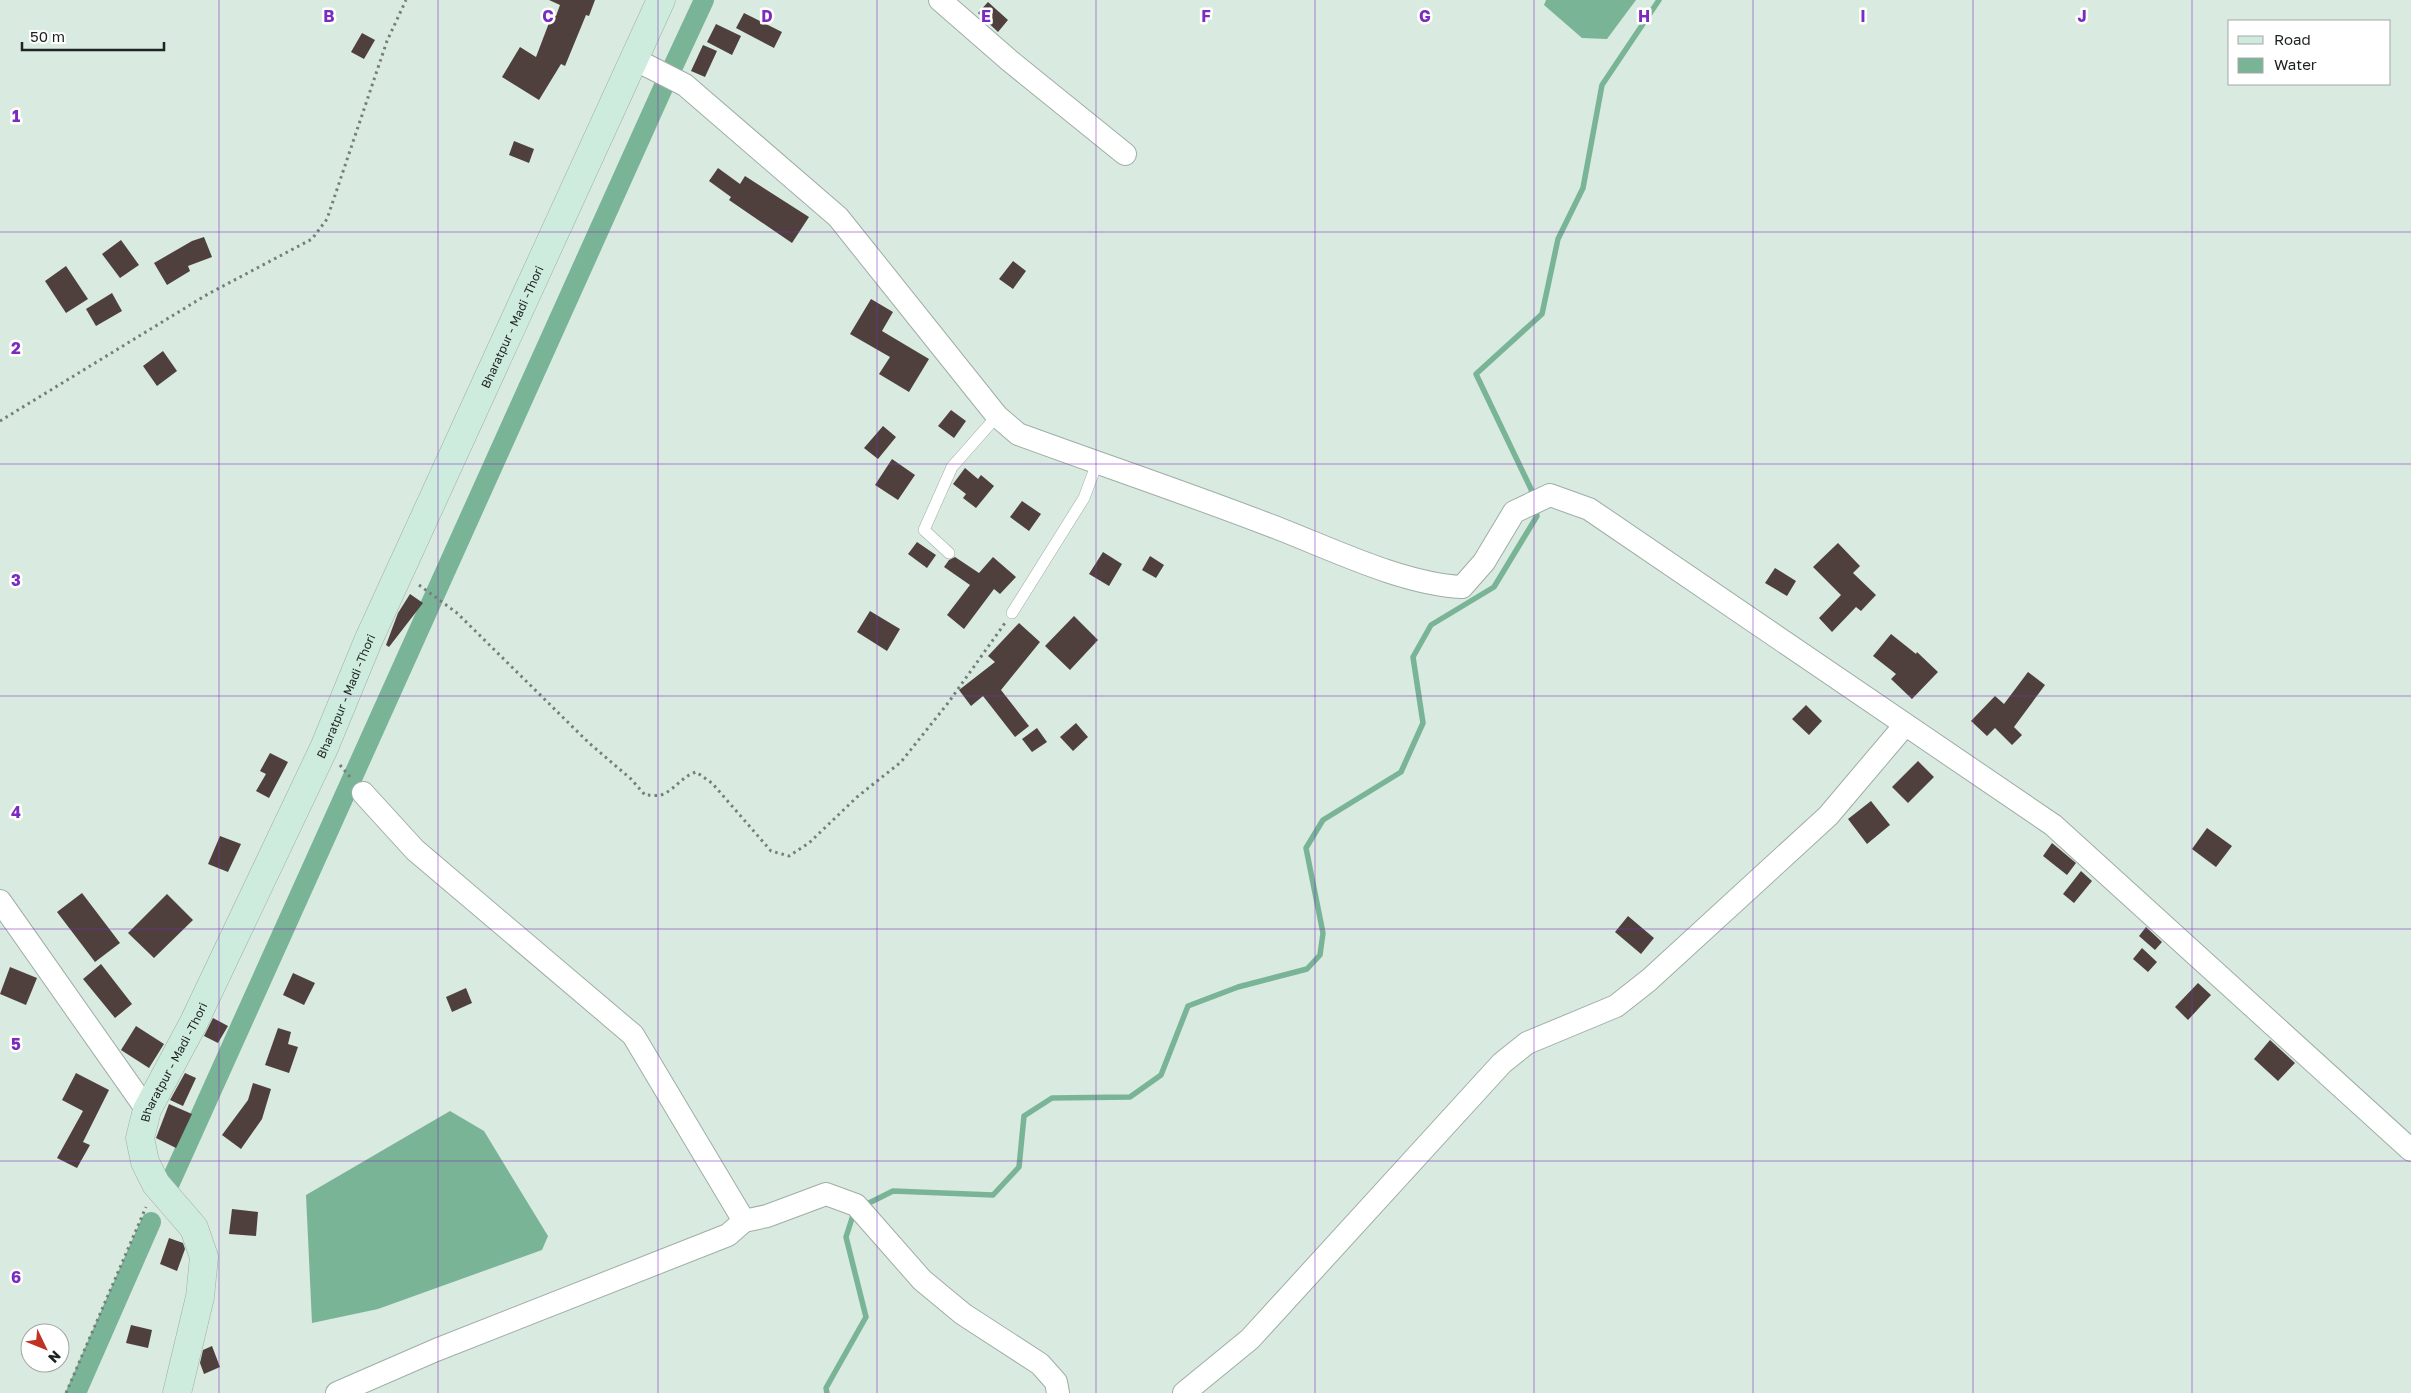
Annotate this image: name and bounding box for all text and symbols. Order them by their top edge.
text: B [323,6,335,26]
text: C [542,6,554,26]
text: D [761,6,773,26]
text: E [981,6,991,26]
text: F [1201,6,1211,26]
text: G [1419,6,1431,26]
text: H [1638,6,1650,26]
text: I [1860,6,1866,26]
text: J [2077,6,2087,26]
scale bar [22,20,165,52]
legend [2228,20,2391,85]
text: 50 m [30,27,65,45]
text: Road [2274,30,2311,48]
text: Water [2274,55,2317,73]
text: 1 [12,106,20,126]
street label: Bharatpur - Madi -Thori [477,263,546,390]
text: 2 [11,338,21,358]
text: 3 [11,570,21,590]
street label: Bharatpur - Madi -Thori [313,631,378,761]
text: 4 [11,802,21,822]
street label: Bharatpur - Madi -Thori [137,1000,210,1124]
text: 5 [11,1034,21,1054]
text: 6 [11,1267,21,1287]
north arrow [20,1323,70,1373]
text: N [45,1348,65,1367]

